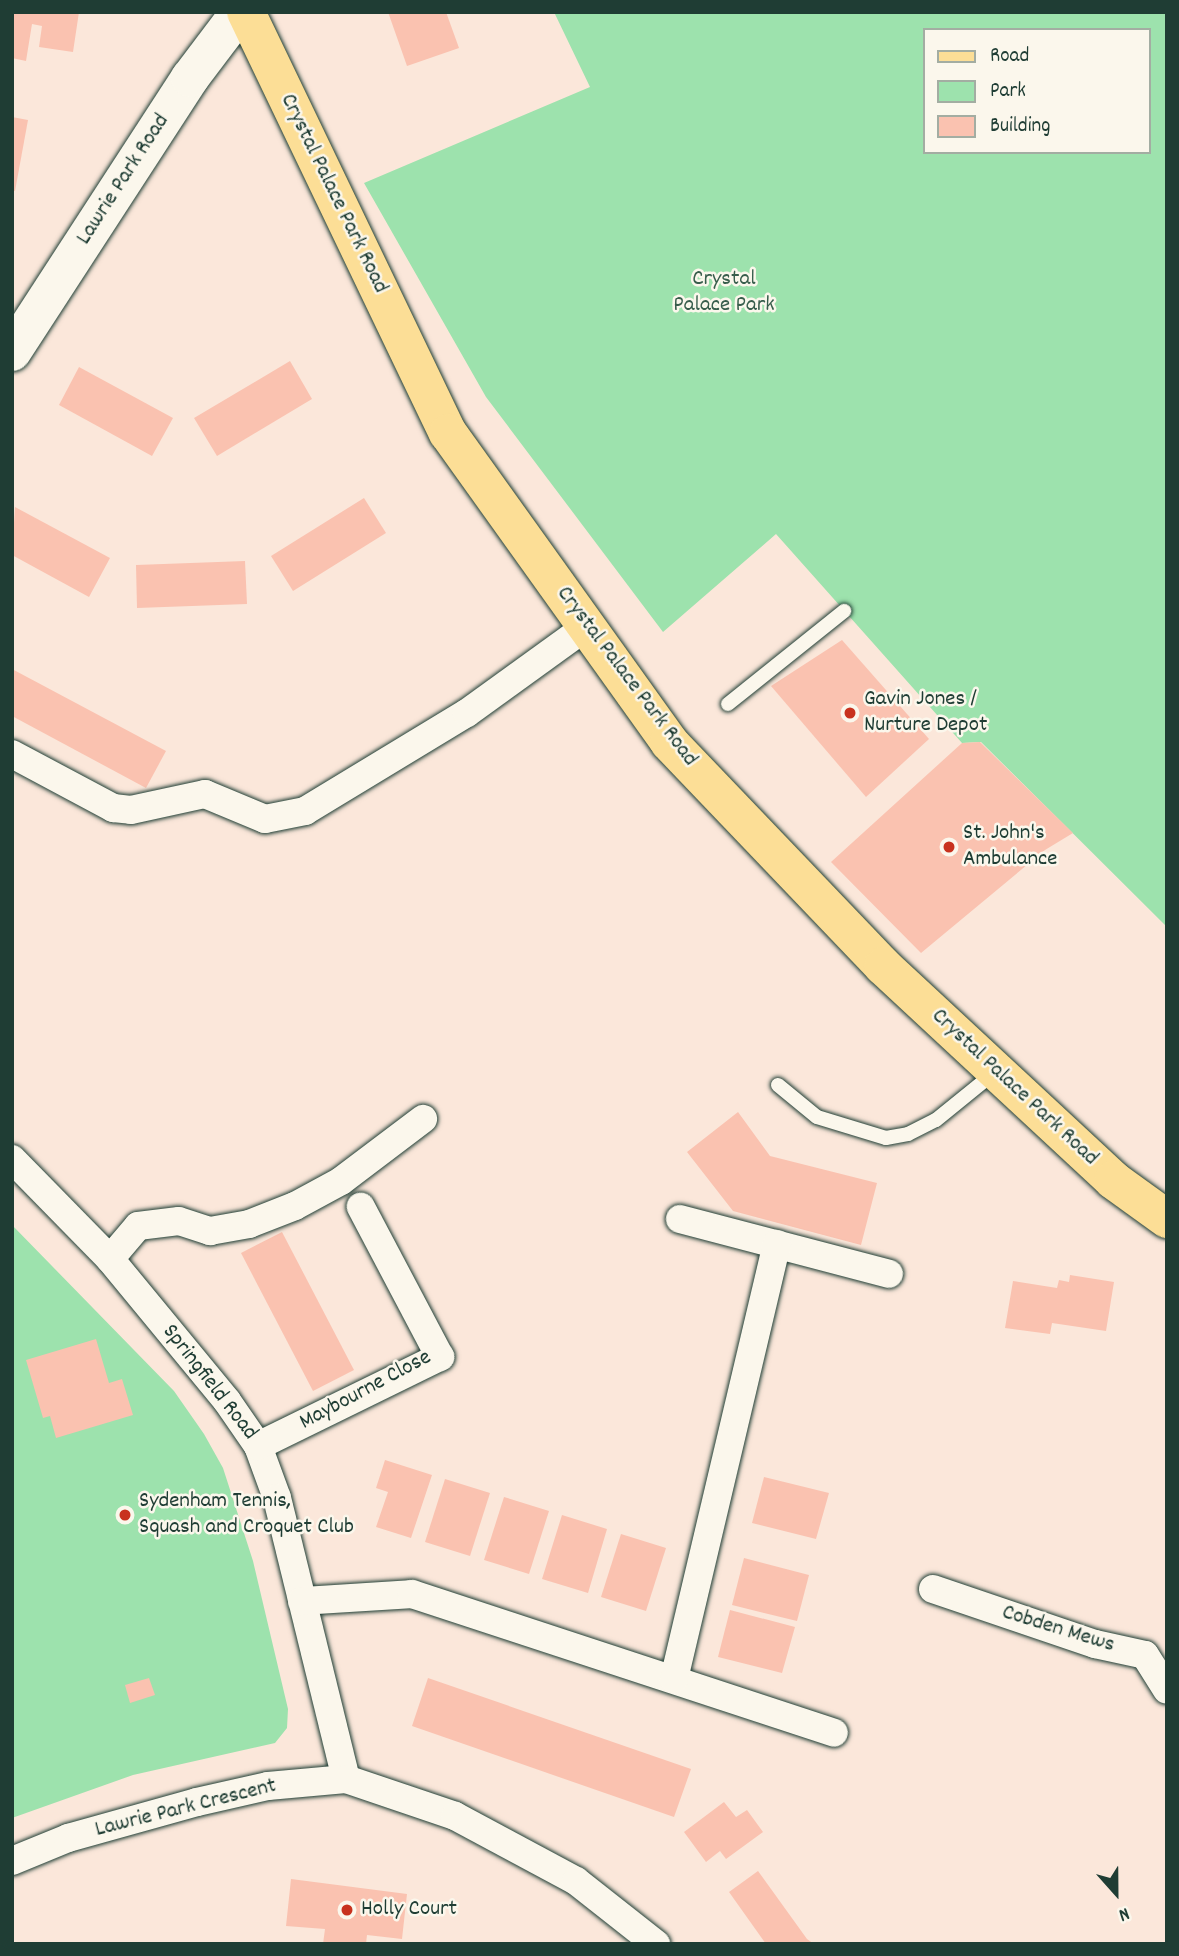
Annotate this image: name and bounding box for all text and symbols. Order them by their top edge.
legend [923,28,1151,154]
text: Road [990,42,1029,72]
text: Park [990,77,1026,107]
street label: Crystal Palace Park Road [273,90,393,298]
street label: Lawrie Park Road [71,109,177,251]
text: Building [990,112,1050,142]
park label: Crystal Palace Park [673,266,775,320]
street label: Crystal Palace Park Road [549,581,703,773]
place label: Gavin Jones / Nurture Depot [864,686,987,740]
marker: Gavin Jones / Nurture Depot [842,705,858,721]
place label: St. John's Ambulance [963,820,1057,874]
marker: St. John's Ambulance [941,839,957,855]
street label: Crystal Palace Park Road [925,1003,1103,1173]
street label: Springfield Road [155,1320,263,1446]
street label: Maybourne Close [295,1345,437,1437]
place label: Sydenham Tennis, Squash and Croquet Club [139,1488,354,1542]
marker: Sydenham Tennis, Squash and Croquet Club [117,1507,133,1523]
street label: Cobden Mews [998,1600,1118,1660]
street label: Lawrie Park Crescent [93,1773,279,1845]
north arrow [1081,1858,1151,1928]
place label: Holly Court [361,1896,457,1924]
text: N [1114,1899,1133,1927]
marker: Holly Court [339,1902,355,1918]

